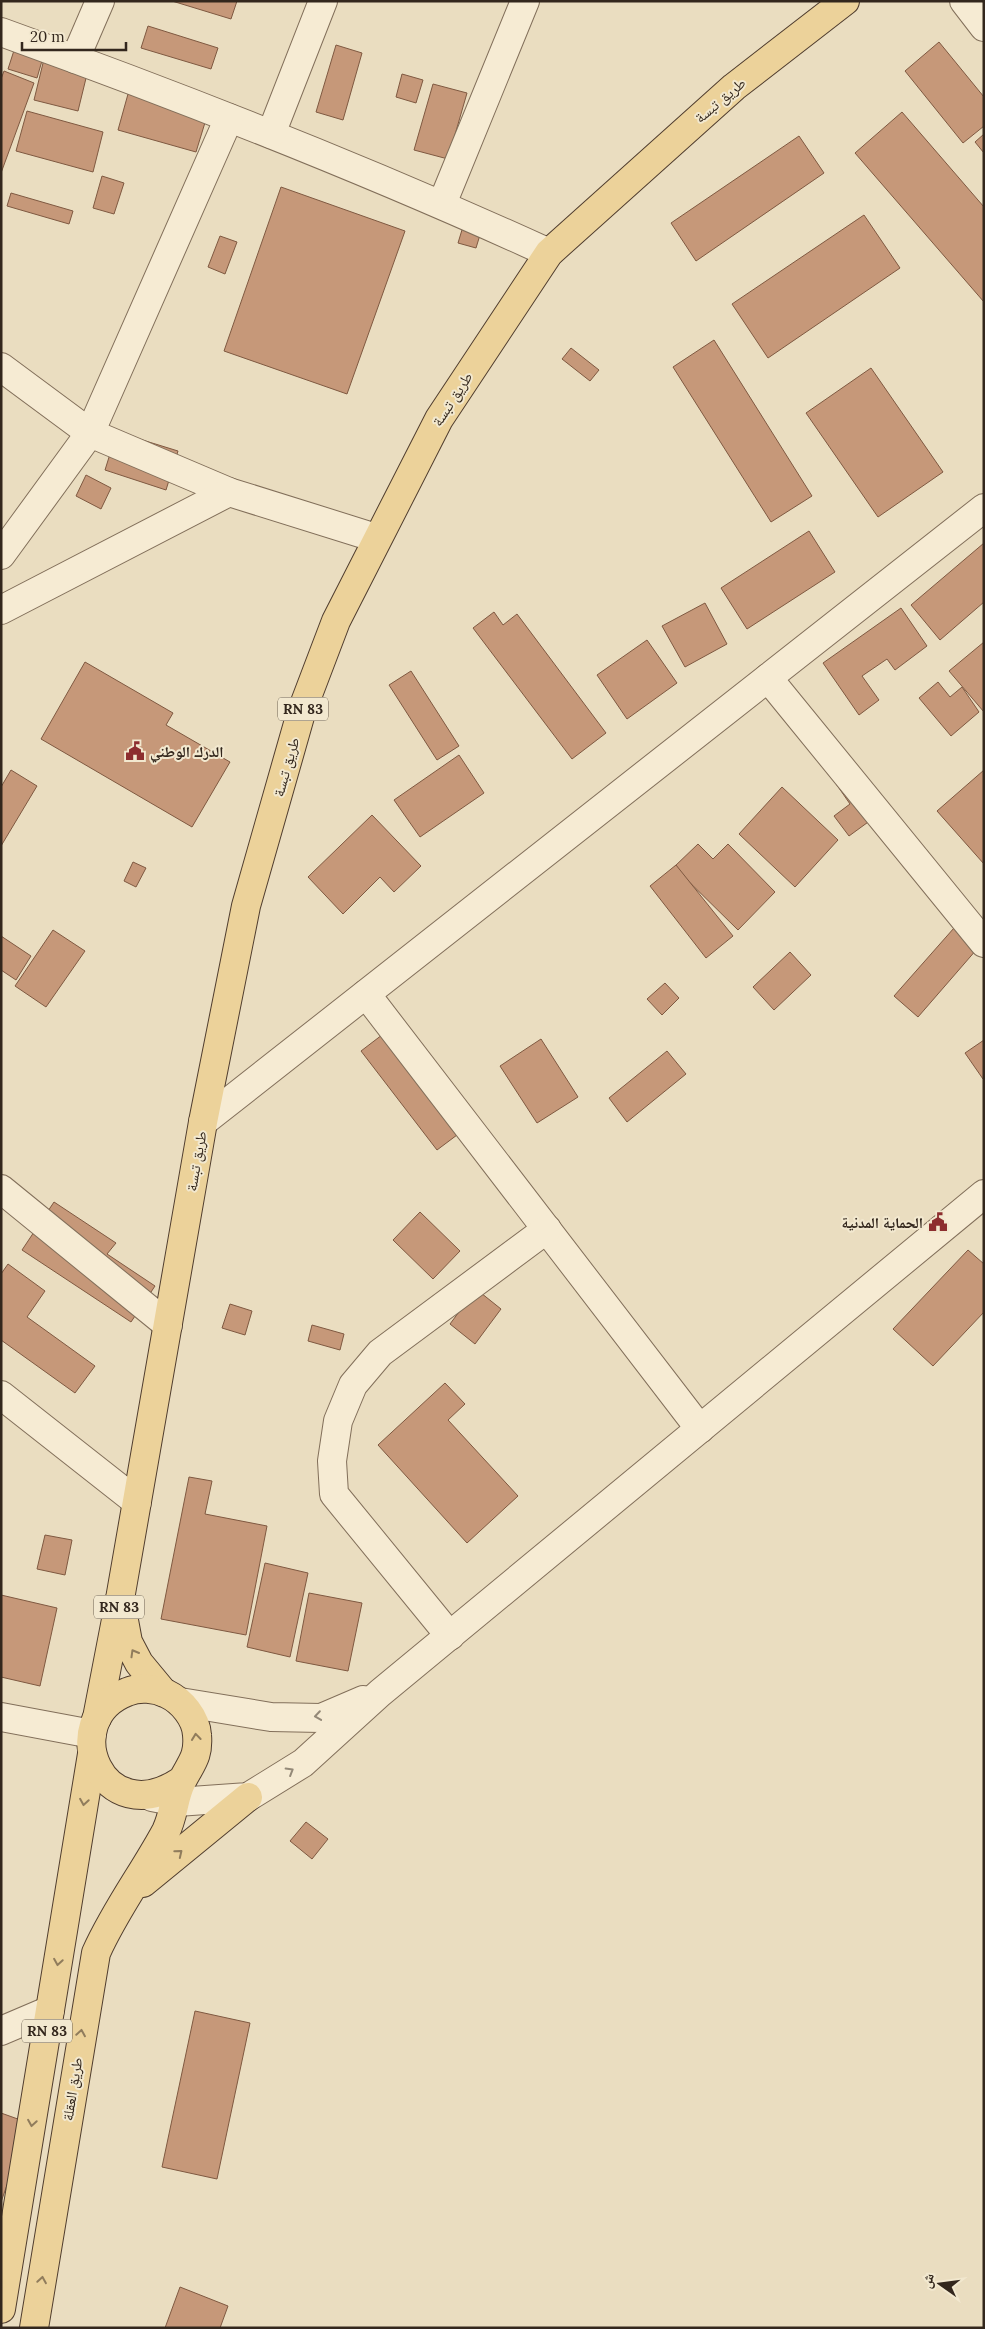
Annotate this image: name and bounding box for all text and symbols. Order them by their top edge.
scale bar [22,20,126,52]
text: 20 m [30,27,65,46]
street label: طريق تبسة [691,73,750,128]
street label: طريق تبسة [427,368,477,430]
road number: RN 83 [278,698,328,721]
street label: طريق تبسة [268,735,305,799]
public building icon: الدرك الوطني [124,740,146,762]
place label: الدرك الوطني [150,742,224,763]
street label: طريق تبسة [181,1129,212,1193]
public building icon: الحماية المدنية [927,1211,949,1233]
place label: الحماية المدنية [842,1213,923,1232]
road number: RN 83 [94,1595,144,1618]
one-way arrow [130,1650,140,1659]
one-way arrow [314,1711,323,1721]
one-way arrow [191,1733,202,1741]
one-way arrow [284,1768,293,1777]
one-way arrow [80,1797,90,1806]
one-way arrow [174,1849,183,1858]
one-way arrow [53,1958,63,1967]
road number: RN 83 [22,2020,72,2042]
one-way arrow [76,2028,86,2037]
street label: طريق العقلة [58,2056,87,2122]
one-way arrow [27,2118,37,2127]
north arrow [915,2259,965,2309]
text: ش [917,2271,938,2290]
one-way arrow [36,2275,47,2283]

